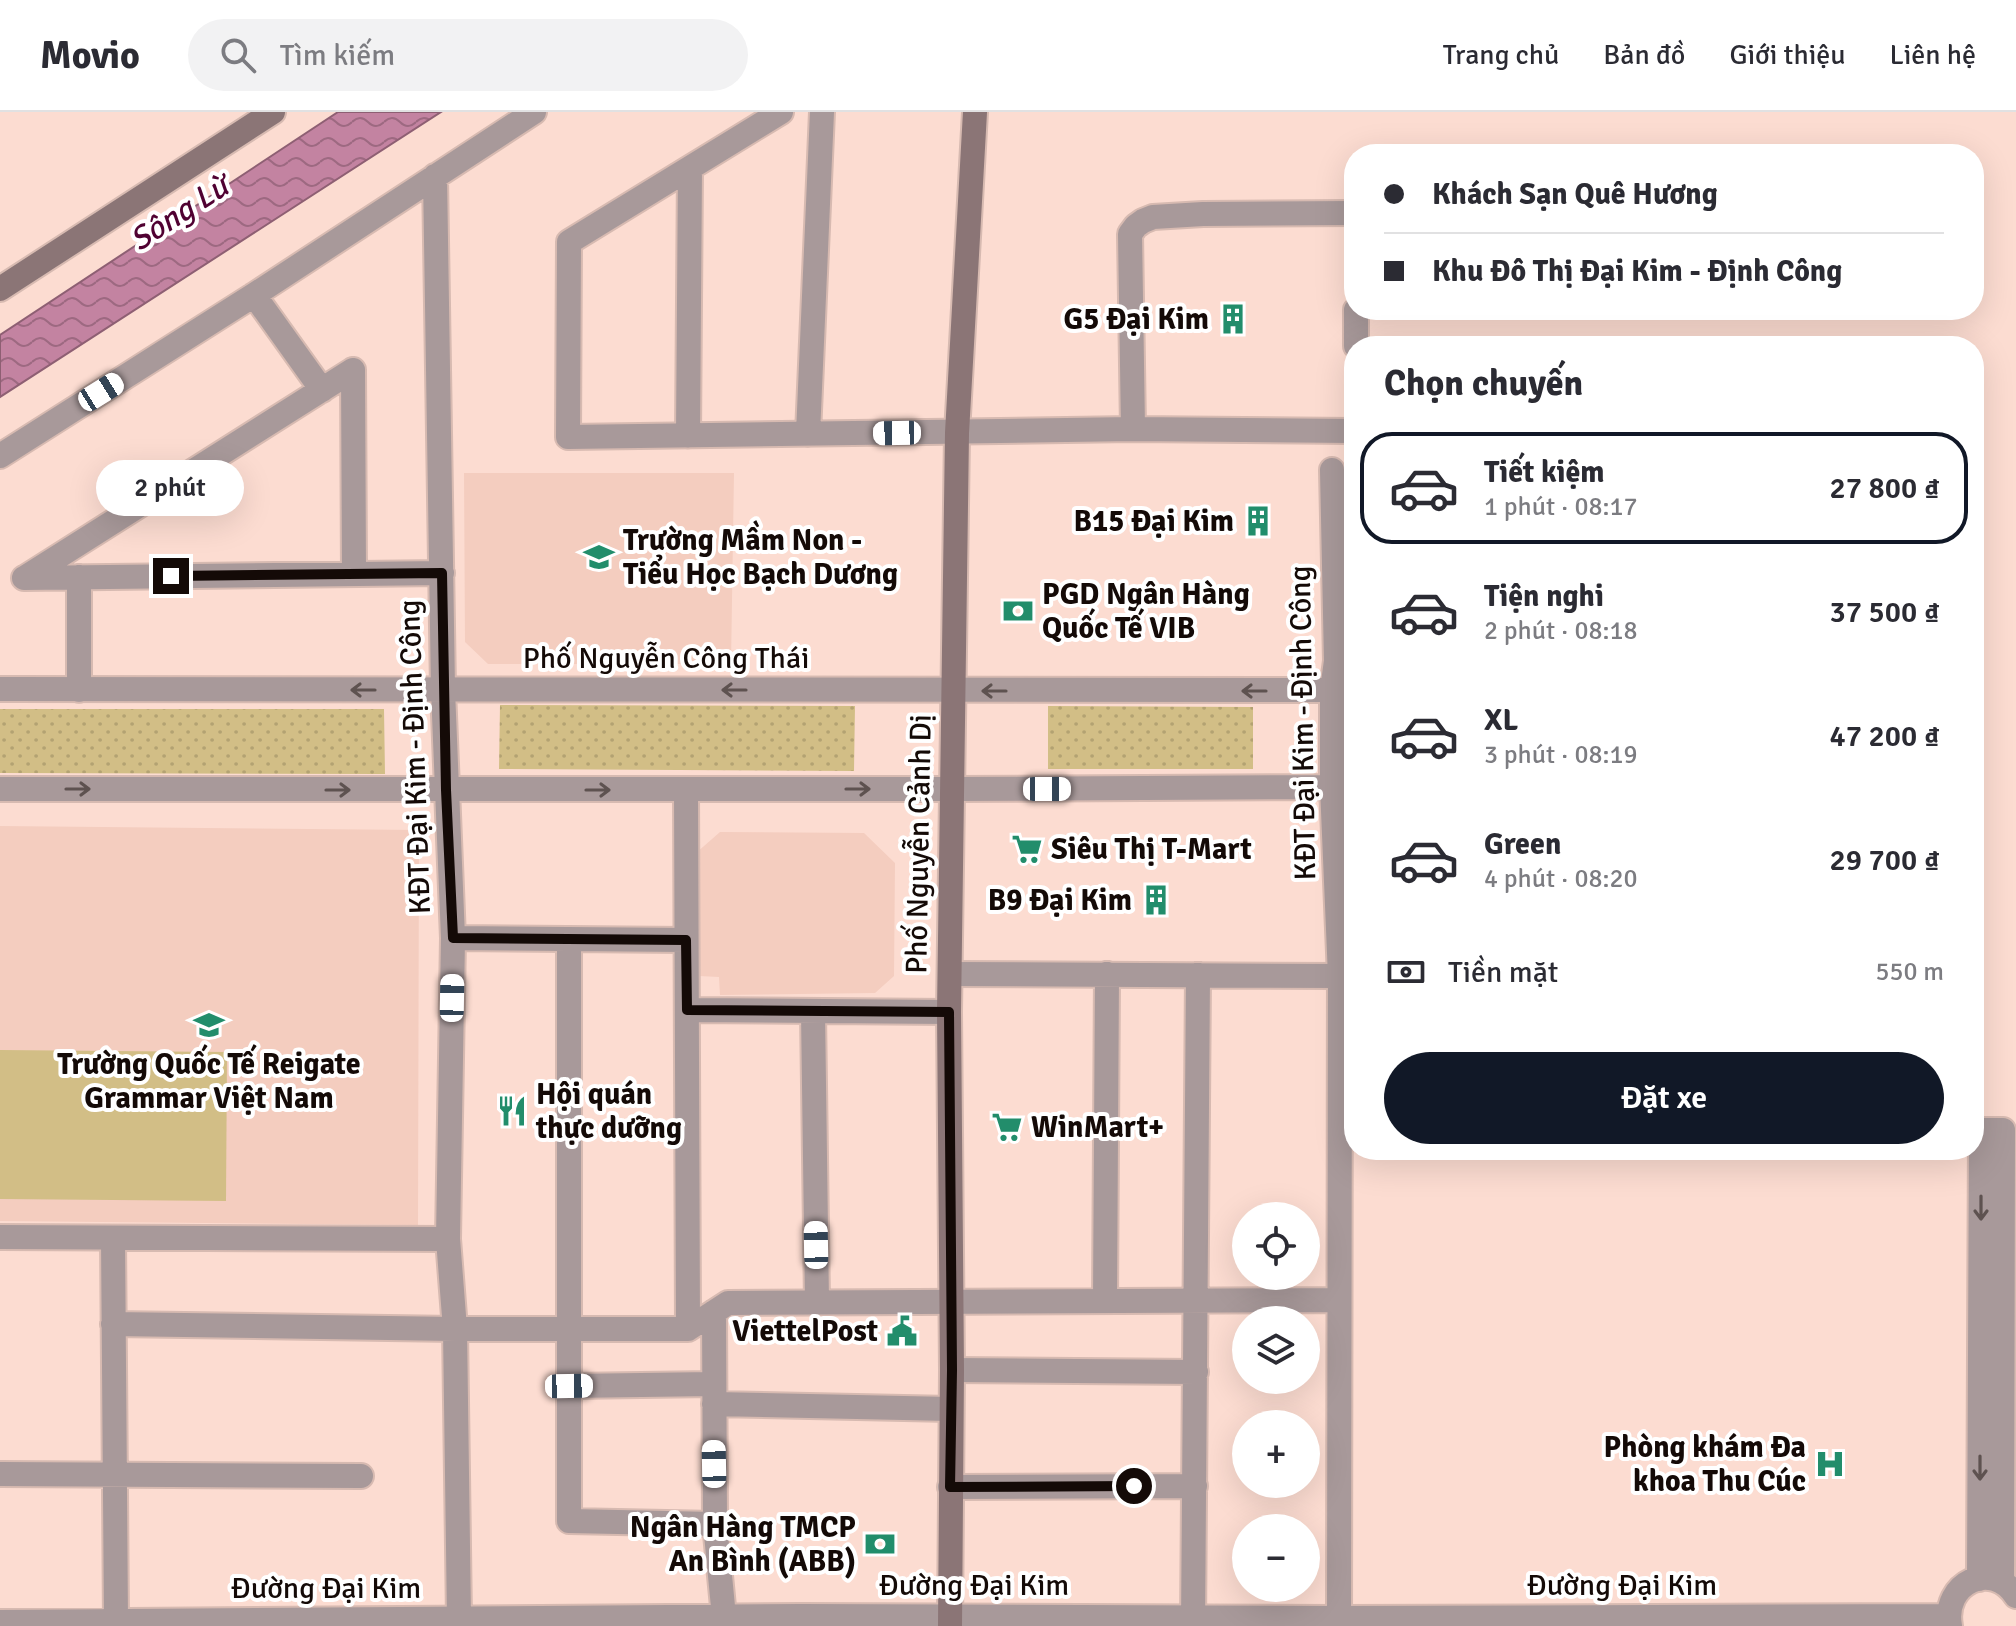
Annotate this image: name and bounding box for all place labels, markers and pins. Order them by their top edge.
place label: G5 Đại Kim [1064,301,1209,338]
building icon: G5 Đại Kim [1216,302,1250,336]
place label: B15 Đại Kim [1074,503,1234,540]
building icon: B15 Đại Kim [1241,504,1275,538]
place label: Trường Mầm Non - Tiểu Học Bạch Dương [623,520,898,593]
school or university icon: Trường Mầm Non - Tiểu Học Bạch Dương [582,540,616,574]
place label: PGD Ngân Hàng Quốc Tế VIB [1042,576,1250,647]
bank icon: PGD Ngân Hàng Quốc Tế VIB [1001,594,1035,628]
place label: Siêu Thị T-Mart [1051,831,1252,868]
supermarket icon: Siêu Thị T-Mart [1010,832,1044,866]
place label: B9 Đại Kim [988,882,1132,919]
building icon: B9 Đại Kim [1139,883,1173,917]
school or university icon: Trường Quốc Tế Reigate Grammar Việt Nam [192,1008,226,1042]
place label: Trường Quốc Tế Reigate Grammar Việt Nam [57,1044,361,1117]
place label: Hội quán thực dưỡng [535,1076,682,1147]
restaurant icon: Hội quán thực dưỡng [495,1094,529,1128]
place label: WinMart+ [1031,1109,1164,1146]
supermarket icon: WinMart+ [990,1110,1024,1144]
place label: ViettelPost [732,1313,878,1350]
public building icon: ViettelPost [885,1314,919,1348]
place label: Phòng khám Đa khoa Thu Cúc [1604,1429,1806,1500]
hospital icon: Phòng khám Đa khoa Thu Cúc [1813,1447,1847,1481]
place label: Ngân Hàng TMCP An Bình (ABB) [630,1509,856,1580]
bank icon: Ngân Hàng TMCP An Bình (ABB) [863,1527,897,1561]

